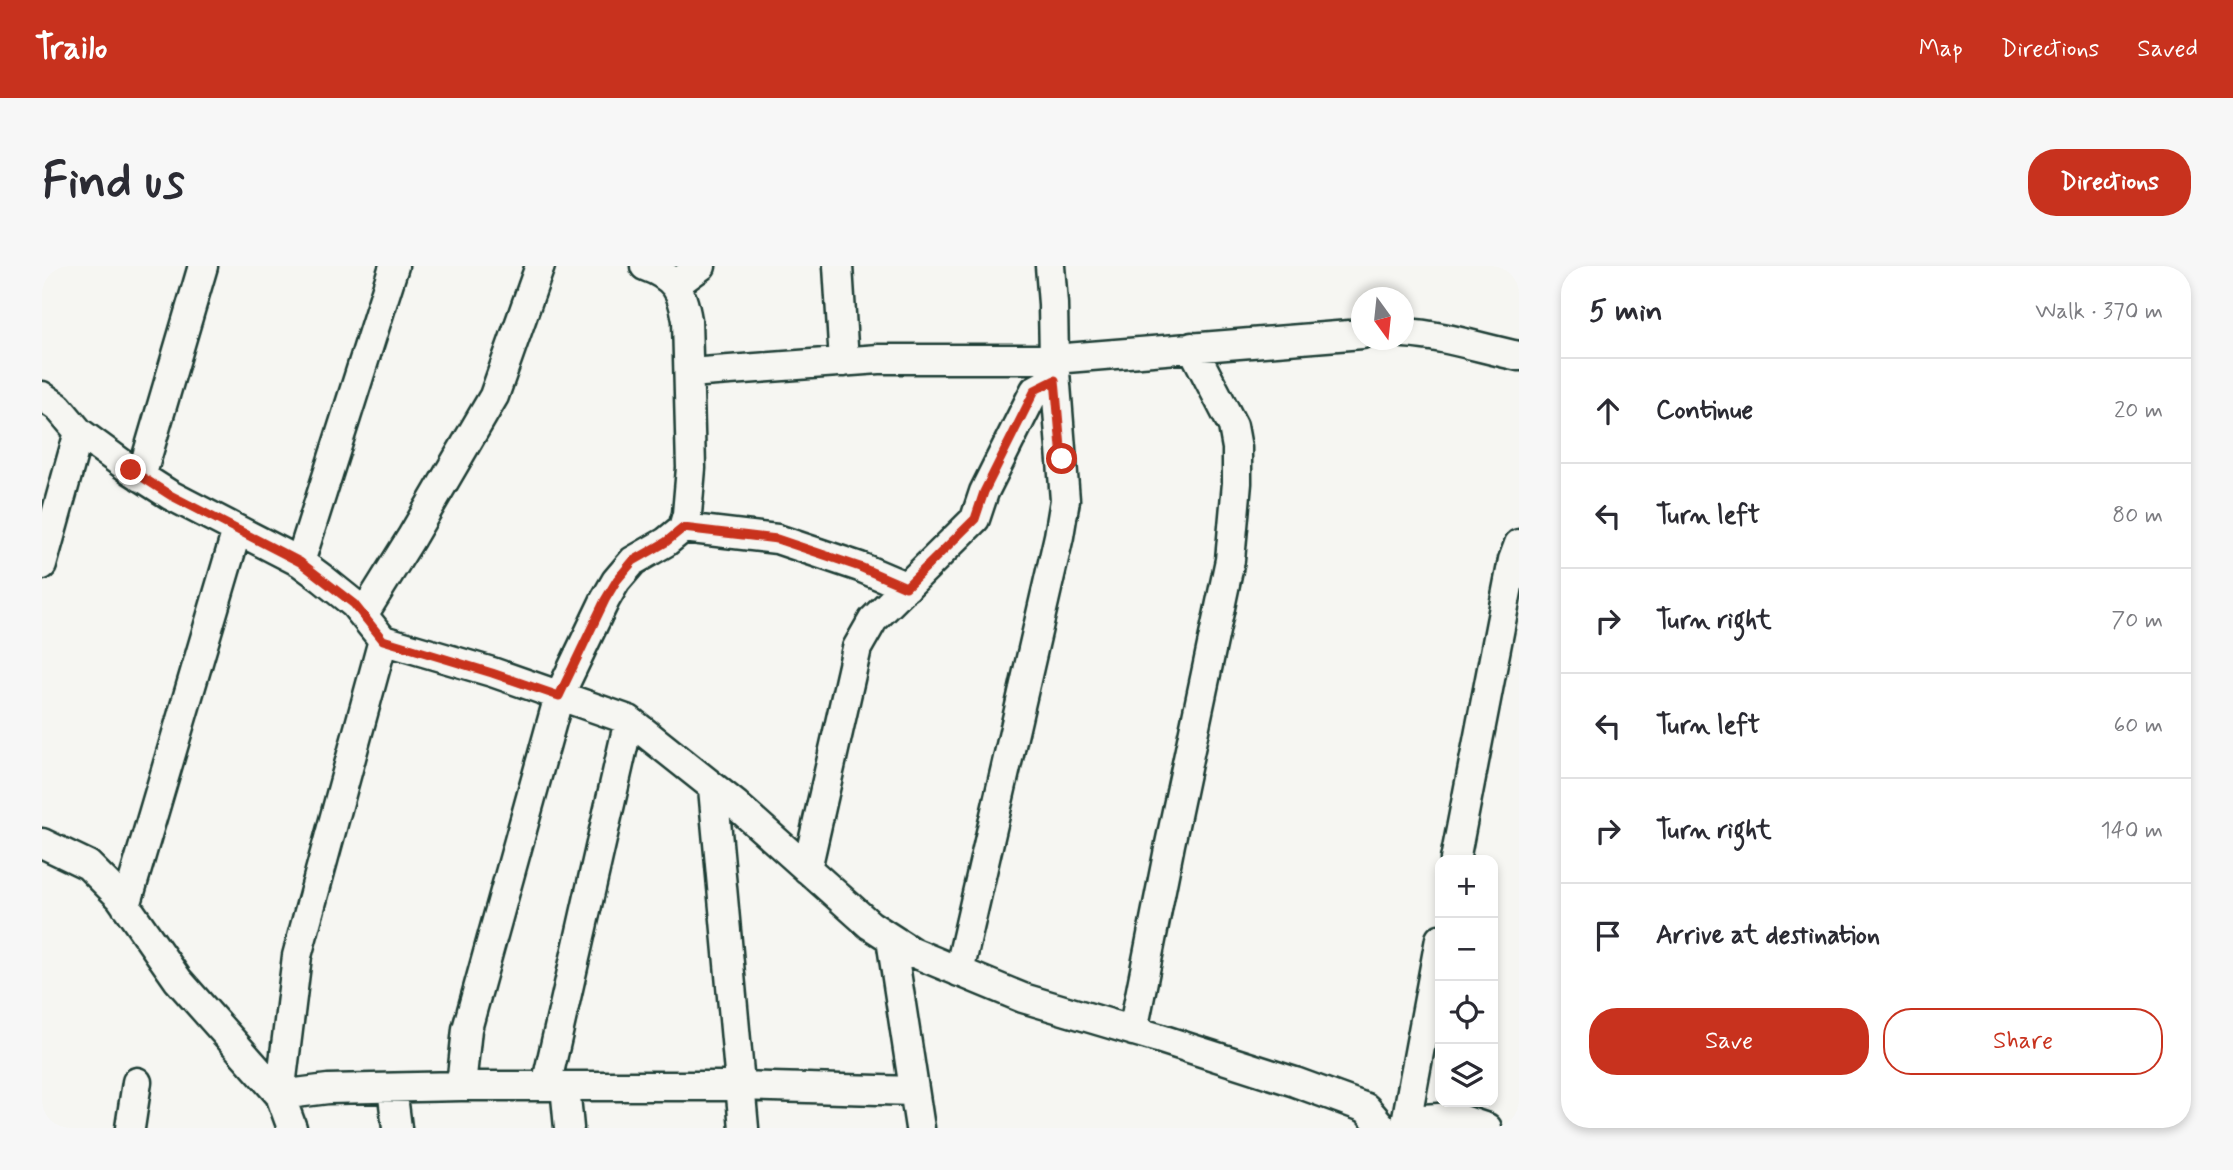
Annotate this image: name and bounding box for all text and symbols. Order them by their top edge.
text: Trailo [35,27,107,71]
text: Map [1919,34,1963,65]
text: Directions [2001,34,2099,65]
text: Saved [2137,34,2198,65]
button: Directions [2028,149,2191,216]
text: Find us [42,150,185,215]
north arrow [1351,287,1414,350]
text: 5 min [1589,292,1663,331]
text: Walk · 370 m [2035,297,2163,327]
icon: ahead [1589,392,1627,430]
text: Continue [1656,394,1753,428]
text: 20 m [2114,396,2163,426]
route start [1046,443,1077,474]
route end [115,454,146,485]
icon: left [1589,497,1627,535]
text: Turn left [1656,499,1760,533]
text: 80 m [2112,501,2163,531]
icon: right [1589,602,1627,640]
text: Turn right [1656,604,1772,638]
text: 70 m [2111,606,2163,636]
icon: left [1589,707,1627,745]
text: Turn left [1656,709,1760,743]
text: 60 m [2114,711,2163,741]
icon: right [1589,812,1627,850]
text: Turn right [1656,814,1772,848]
text: 140 m [2100,816,2163,846]
map controls [1435,855,1498,1107]
button: + [1435,855,1498,918]
icon: arrive [1589,917,1627,955]
button: − [1435,918,1498,981]
text: Arrive at destination [1656,919,1880,953]
button: locate [1435,981,1498,1044]
button: Save [1589,1008,1869,1075]
button: Share [1883,1008,2163,1075]
button: layers [1435,1044,1498,1107]

